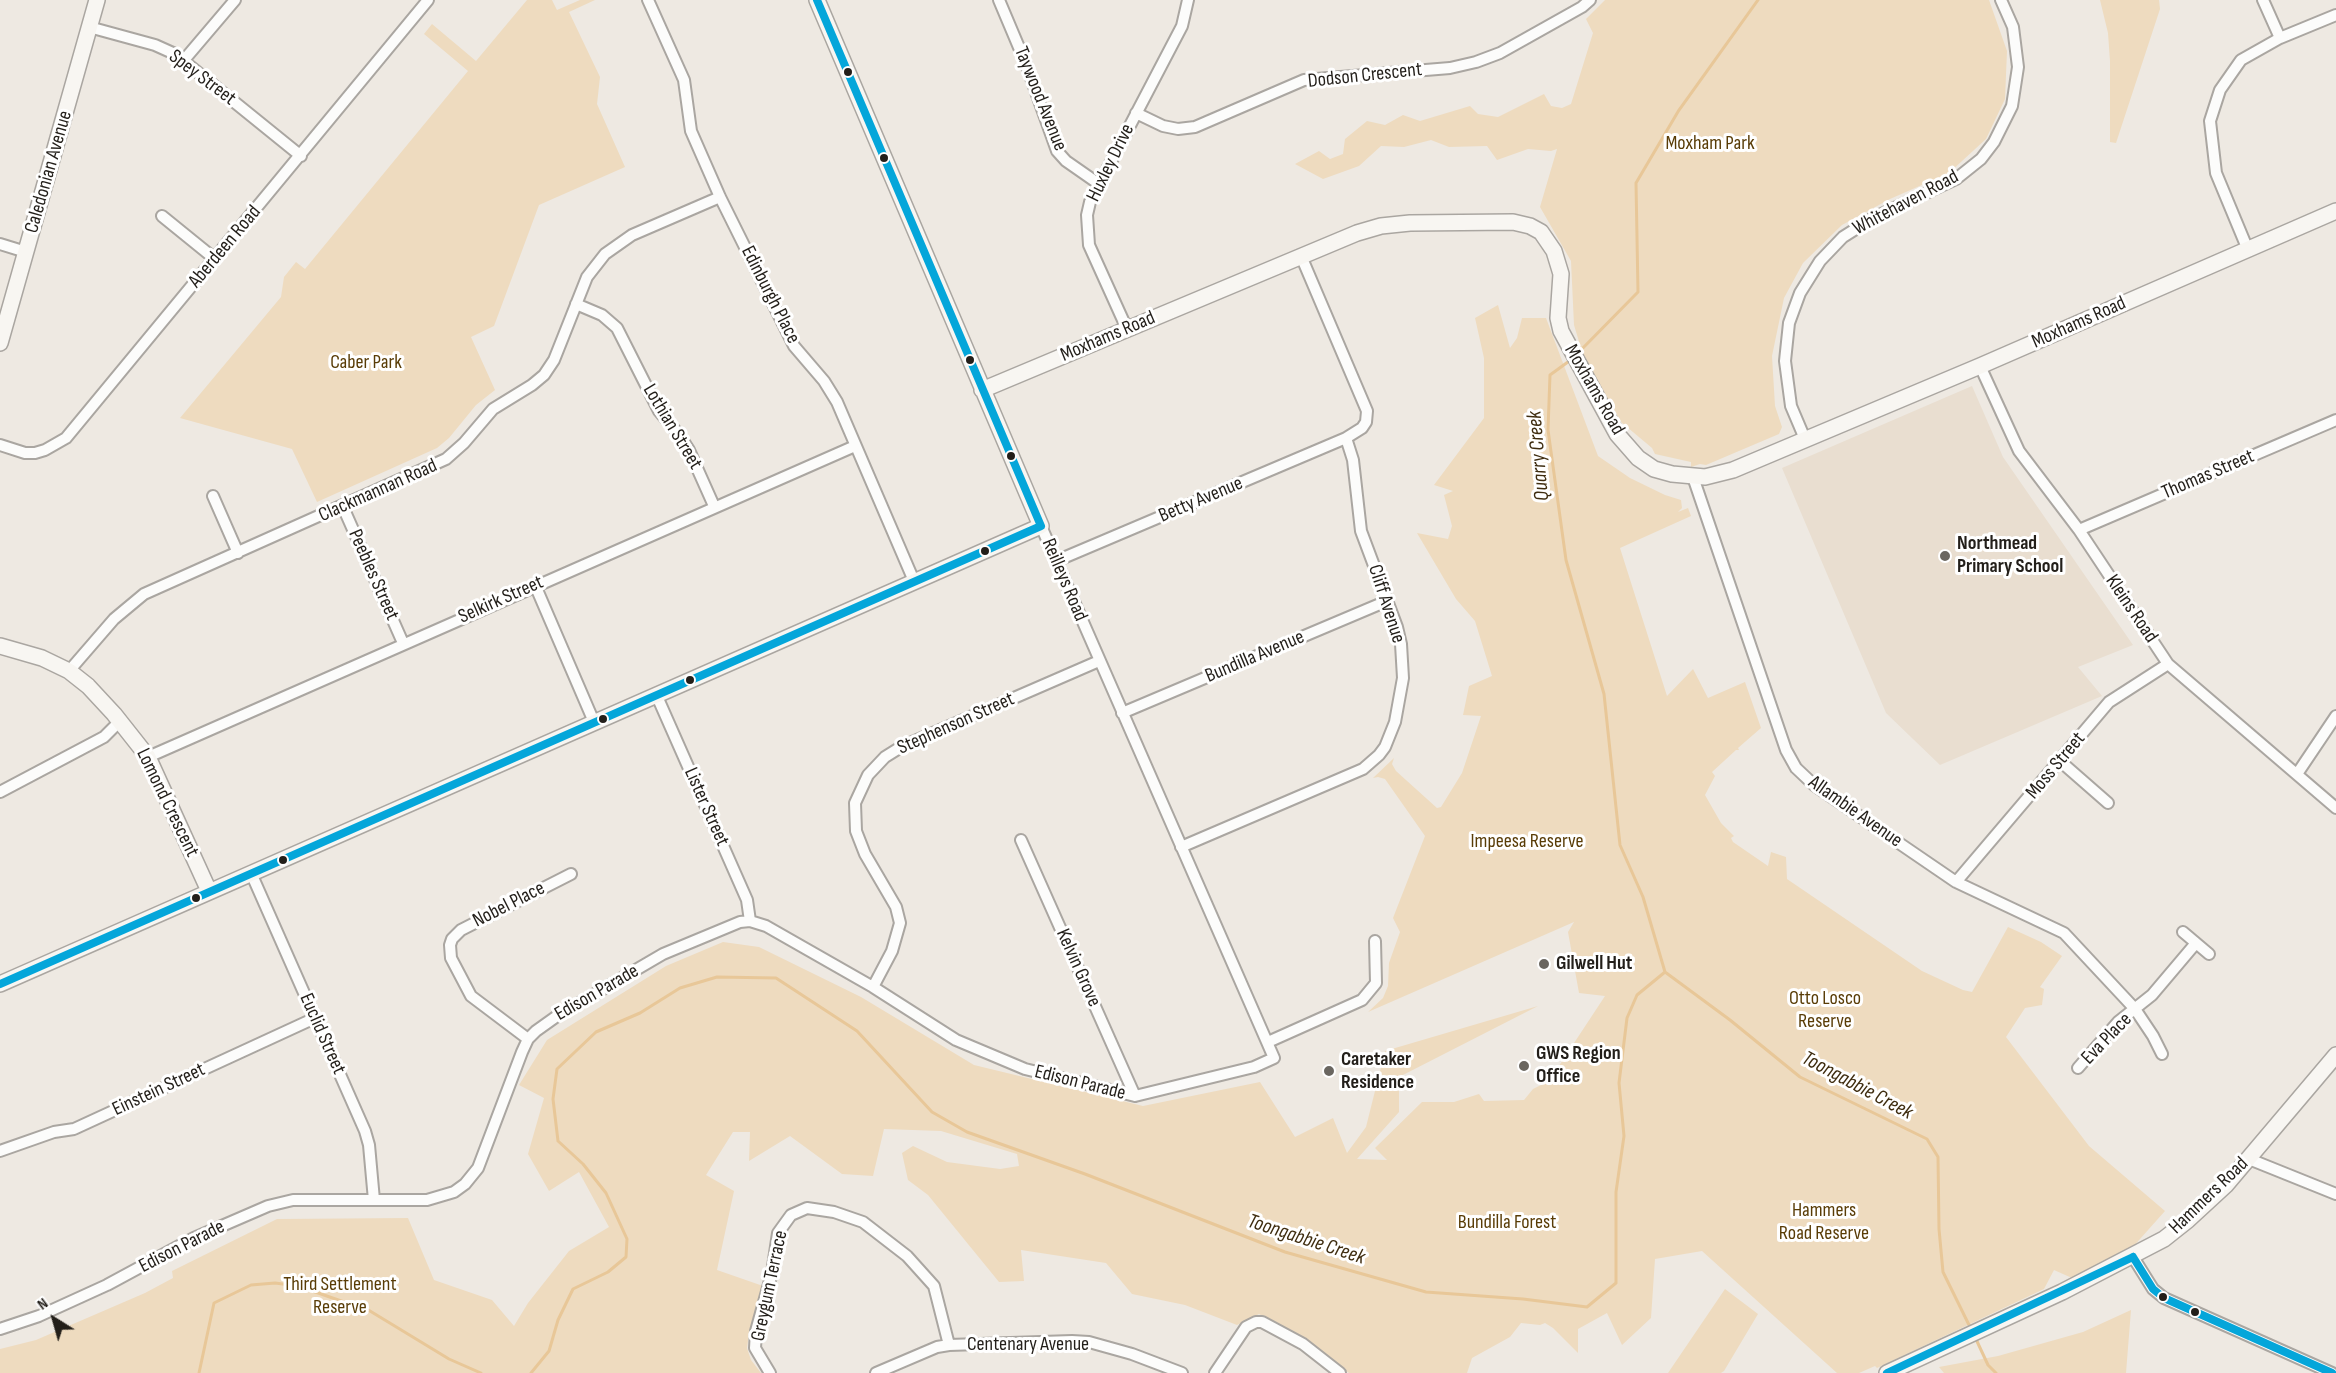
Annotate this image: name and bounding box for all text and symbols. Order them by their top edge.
street label: Taywood Avenue [1008,43,1072,155]
street label: Spey Street [164,45,240,111]
street label: Dodson Crescent [1307,58,1423,94]
unlabelled marker [842,66,854,78]
street label: Caledonian Avenue [20,108,78,236]
street label: Huxley Drive [1082,120,1140,206]
park label: Moxham Park [1665,132,1755,156]
unlabelled marker [878,152,890,164]
street label: Whitehaven Road [1849,165,1963,241]
street label: Aberdeen Road [184,201,266,293]
street label: Edinburgh Place [735,242,805,348]
street label: Moxhams Road [2028,292,2130,354]
street label: Moxhams Road [1057,306,1159,368]
street label: Moxhams Road [1559,341,1629,439]
park label: Caber Park [330,351,402,375]
unlabelled marker [964,354,976,366]
street label: Lothian Street [637,380,707,474]
water label: Quarry Creek [1523,410,1555,502]
street label: Thomas Street [2158,445,2258,505]
unlabelled marker [1005,450,1017,462]
street label: Clackmannan Road [315,454,441,528]
street label: Betty Avenue [1155,472,1247,528]
street label: Peebles Street [342,526,404,624]
place label: Northmead Primary School [1957,532,2063,579]
street label: Reilleys Road [1036,535,1092,625]
unlabelled marker [979,545,991,557]
marker: Northmead Primary School [1938,549,1952,563]
street label: Cliff Avenue [1362,562,1410,646]
street label: Kleins Road [2100,570,2162,648]
street label: Selkirk Street [455,571,547,629]
street label: Bundilla Avenue [1202,625,1308,689]
unlabelled marker [684,674,696,686]
street label: Stephenson Street [894,688,1018,760]
unlabelled marker [597,713,609,725]
street label: Moss Street [2021,728,2091,804]
street label: Lomond Crescent [130,745,204,861]
street label: Lister Street [678,764,734,850]
street label: Allambie Avenue [1803,771,1907,853]
park label: Impeesa Reserve [1471,830,1583,854]
unlabelled marker [277,854,289,866]
street label: Nobel Place [469,877,549,933]
unlabelled marker [190,892,202,904]
street label: Kelvin Grove [1050,925,1106,1011]
place label: Gilwell Hut [1556,952,1632,976]
marker: Gilwell Hut [1537,957,1551,971]
street label: Edison Parade [551,959,643,1027]
park label: Otto Losco Reserve [1789,987,1861,1034]
street label: Euclid Street [294,990,350,1078]
street label: Eva Place [2077,1008,2137,1070]
place label: GWS Region Office [1536,1042,1621,1089]
water label: Toongabbie Creek [1797,1046,1917,1126]
place label: Caretaker Residence [1341,1048,1414,1095]
street label: Einstein Street [109,1058,209,1122]
marker: GWS Region Office [1517,1059,1531,1073]
street label: Edison Parade [1032,1060,1128,1106]
marker: Caretaker Residence [1322,1064,1336,1078]
street label: Hammers Road [2164,1152,2254,1240]
park label: Hammers Road Reserve [1779,1199,1869,1246]
water label: Toongabbie Creek [1244,1209,1368,1271]
park label: Bundilla Forest [1458,1211,1556,1235]
street label: Edison Parade [135,1215,229,1279]
street label: Greygum Terrace [747,1228,793,1344]
park label: Third Settlement Reserve [283,1273,397,1320]
north arrow [24,1289,84,1349]
unlabelled marker [2157,1291,2169,1303]
text: N [34,1294,52,1314]
unlabelled marker [2189,1306,2201,1318]
street label: Centenary Avenue [967,1333,1089,1357]

